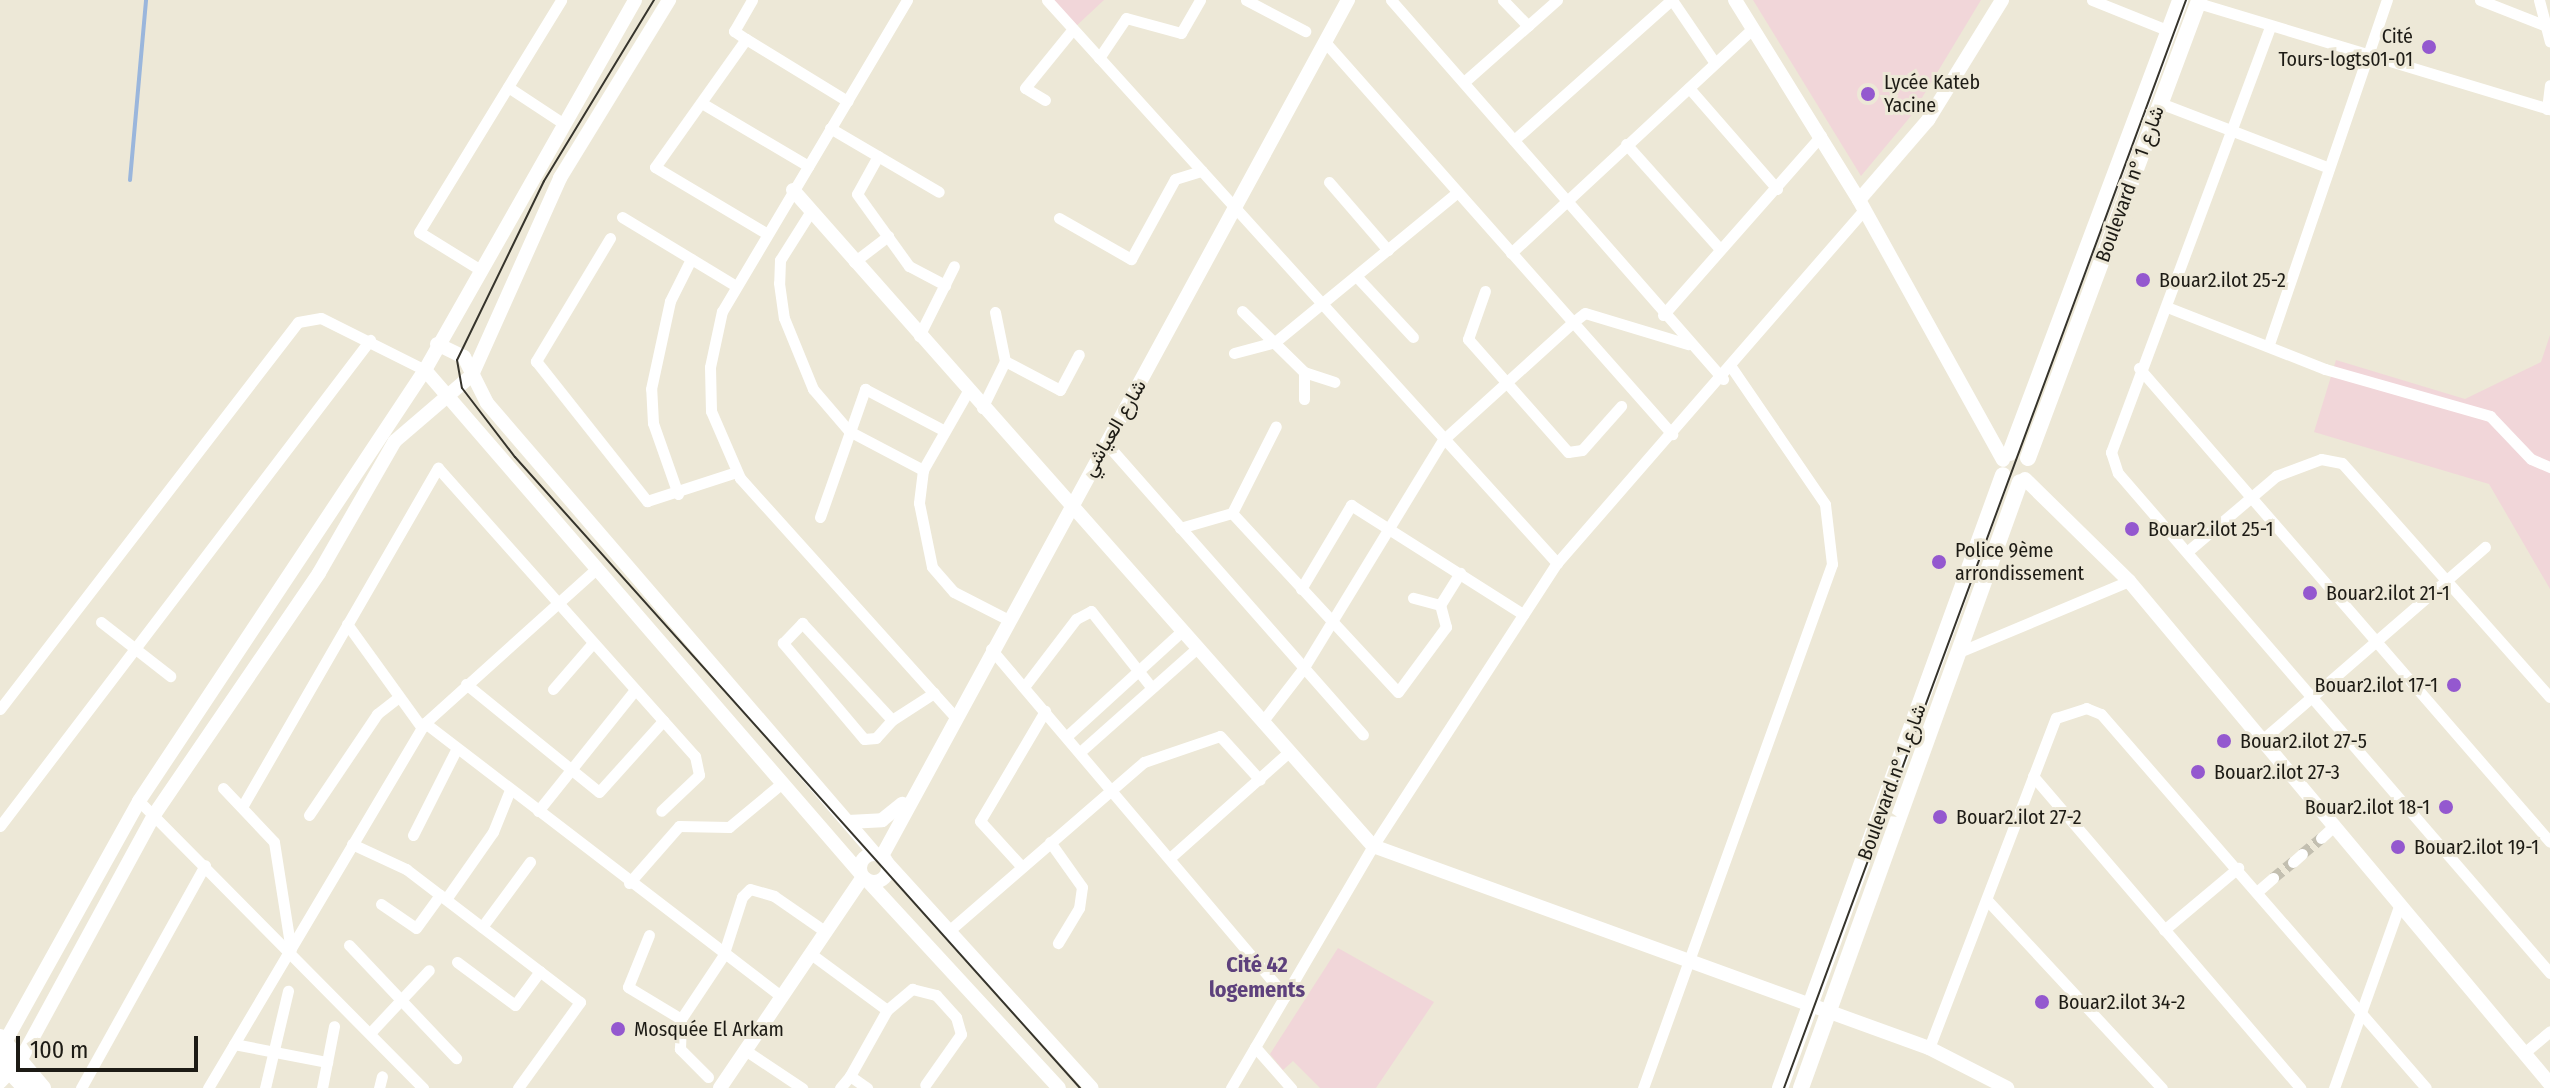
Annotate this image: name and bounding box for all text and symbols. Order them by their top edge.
place label: Cité Tours-logts01-01 [2278,24,2413,71]
marker: Cité Tours-logts01-01 [2420,38,2438,56]
place label: Lycée Kateb Yacine [1884,70,1980,117]
marker: Lycée Kateb Yacine [1859,85,1877,103]
street label: Boulevard n° شارع 1 [2091,103,2169,265]
place label: Bouar2.ilot 25-2 [2159,268,2286,292]
marker: Bouar2.ilot 25-2 [2134,271,2152,289]
street label: شارع العياشي [1077,375,1151,481]
place label: Bouar2.ilot 25-1 [2148,517,2274,541]
marker: Bouar2.ilot 25-1 [2123,520,2141,538]
place label: Police 9ème arrondissement [1955,538,2084,585]
marker: Police 9ème arrondissement [1930,553,1948,571]
place label: Bouar2.ilot 21-1 [2326,581,2450,605]
marker: Bouar2.ilot 21-1 [2301,584,2319,602]
place label: Bouar2.ilot 17-1 [2315,673,2438,697]
marker: Bouar2.ilot 17-1 [2445,676,2463,694]
street label: Boulevard n° شارع 1 [1853,701,1931,863]
place label: Bouar2.ilot 27-5 [2240,729,2367,753]
marker: Bouar2.ilot 27-5 [2215,732,2233,750]
place label: Bouar2.ilot 27-3 [2214,760,2340,784]
marker: Bouar2.ilot 27-3 [2189,763,2207,781]
place label: Bouar2.ilot 18-1 [2305,795,2430,819]
marker: Bouar2.ilot 18-1 [2437,798,2455,816]
place label: Bouar2.ilot 27-2 [1956,805,2081,829]
marker: Bouar2.ilot 27-2 [1931,808,1949,826]
place label: Bouar2.ilot 19-1 [2414,835,2539,859]
marker: Bouar2.ilot 19-1 [2389,838,2407,856]
district label: Cité 42 logements [1209,951,1305,1002]
place label: Bouar2.ilot 34-2 [2058,990,2185,1014]
marker: Bouar2.ilot 34-2 [2033,993,2051,1011]
place label: Mosquée El Arkam [634,1017,784,1041]
scale bar [20,1020,202,1070]
marker: Mosquée El Arkam [609,1020,627,1038]
text: 100 m [30,1036,88,1064]

